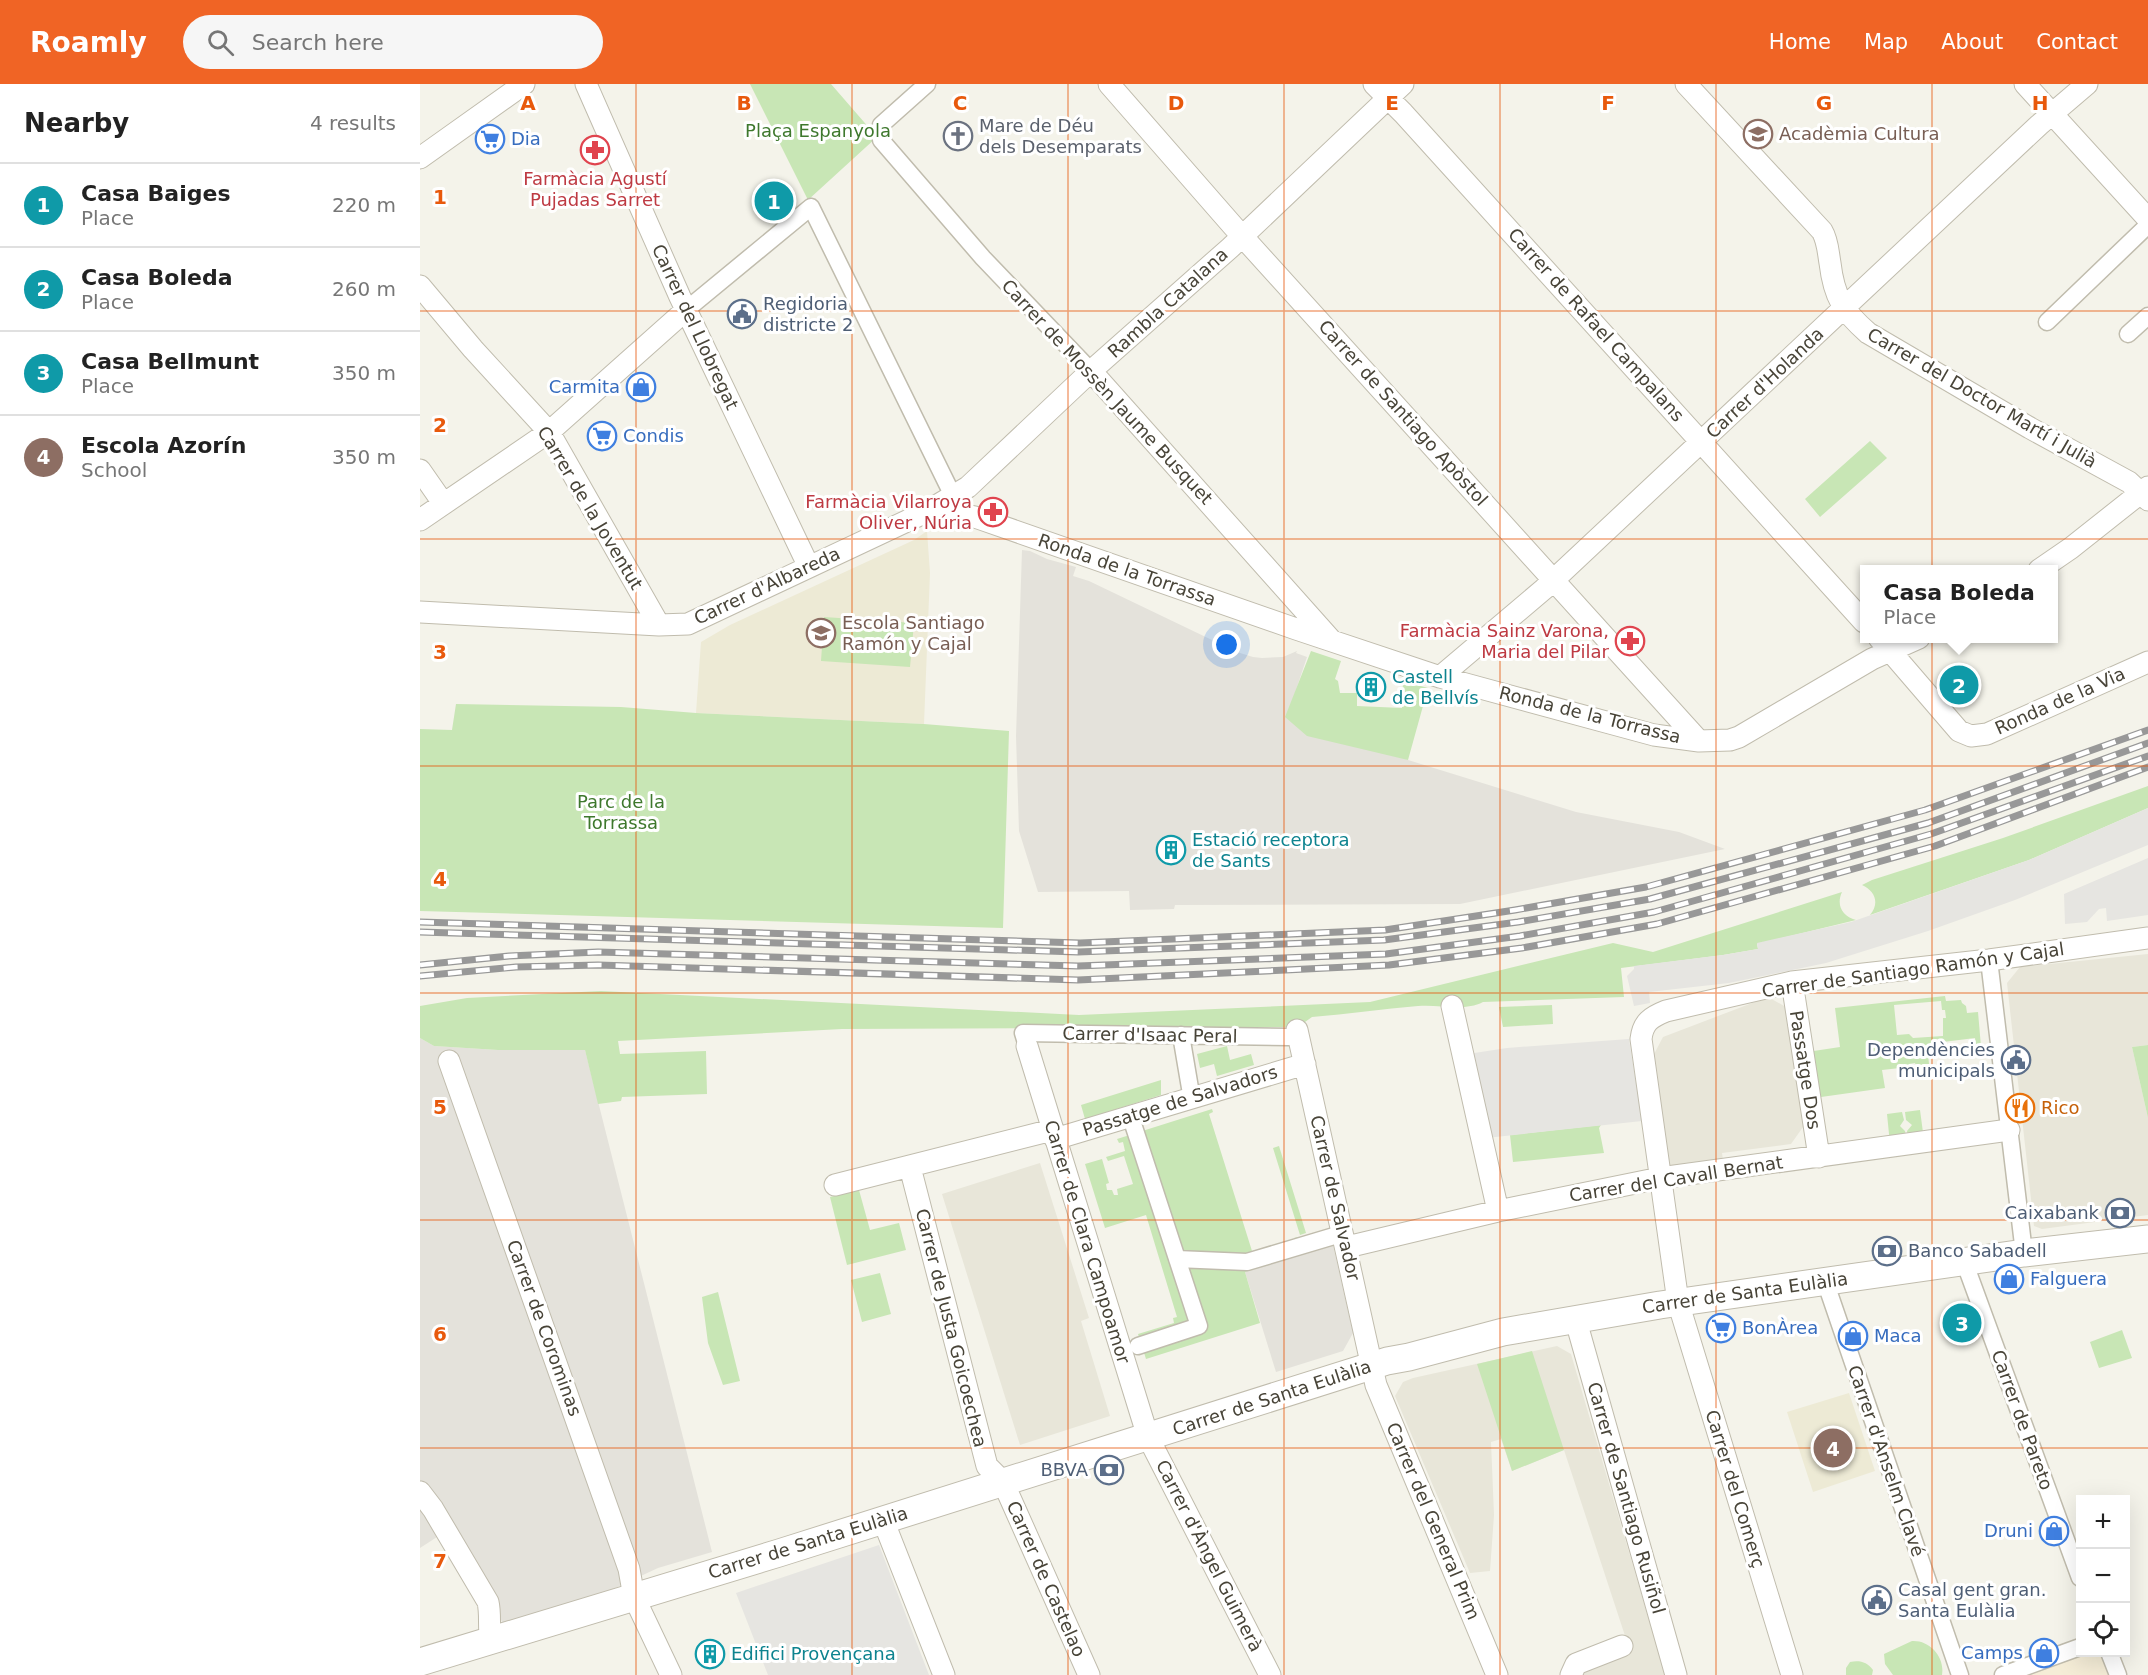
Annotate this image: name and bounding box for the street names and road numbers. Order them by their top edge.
street label: Carrer de Rafael Campalans [1504,224,1689,426]
street label: Carrer del Llobregat [648,241,743,413]
street label: Rambla Catalana [1103,243,1232,362]
street label: Carrer de Mossèn Jaume Busquet [997,275,1217,508]
street label: Carrer de Santiago Apòstol [1314,316,1492,510]
street label: Carrer d'Holanda [1702,323,1828,442]
street label: Carrer del Doctor Martí i Julià [1864,323,2101,472]
street label: Carrer de la Joventut [533,422,648,593]
street label: Ronda de la Torrassa [1036,529,1219,610]
street label: Carrer d'Albareda [690,543,843,629]
street label: Ronda de la Via [1991,662,2128,739]
street label: Ronda de la Torrassa [1497,682,1683,747]
street label: Carrer de Santiago Ramón y Cajal [1760,938,2065,1001]
street label: Passatge Dos [1786,1009,1825,1131]
street label: Carrer d'Isaac Peral [1062,1022,1238,1047]
street label: Passatge de Salvadors [1080,1061,1280,1140]
street label: Carrer de Salvador [1306,1113,1365,1283]
street label: Carrer de Clara Campoamor [1040,1118,1135,1367]
street label: Carrer del Cavall Bernat [1568,1151,1784,1206]
street label: Carrer de Justa Goicoechea [912,1206,991,1449]
street label: Carrer de Corominas [503,1237,586,1419]
street label: Carrer de Santa Eulàlia [1641,1268,1849,1317]
street label: Carrer de Pareto [1987,1347,2058,1493]
street label: Carrer de Santa Eulàlia [1170,1355,1374,1440]
street label: Carrer d'Anselm Clavé [1844,1362,1929,1559]
street label: Carrer de Santiago Rusiñol [1583,1380,1670,1616]
street label: Carrer del Comerç [1701,1407,1770,1570]
street label: Carrer del General Prim [1382,1419,1485,1623]
street label: Carrer d'Àngel Guimerà [1152,1456,1267,1655]
street label: Carrer de Castelao [1003,1498,1090,1660]
street label: Carrer de Santa Eulàlia [706,1502,910,1583]

